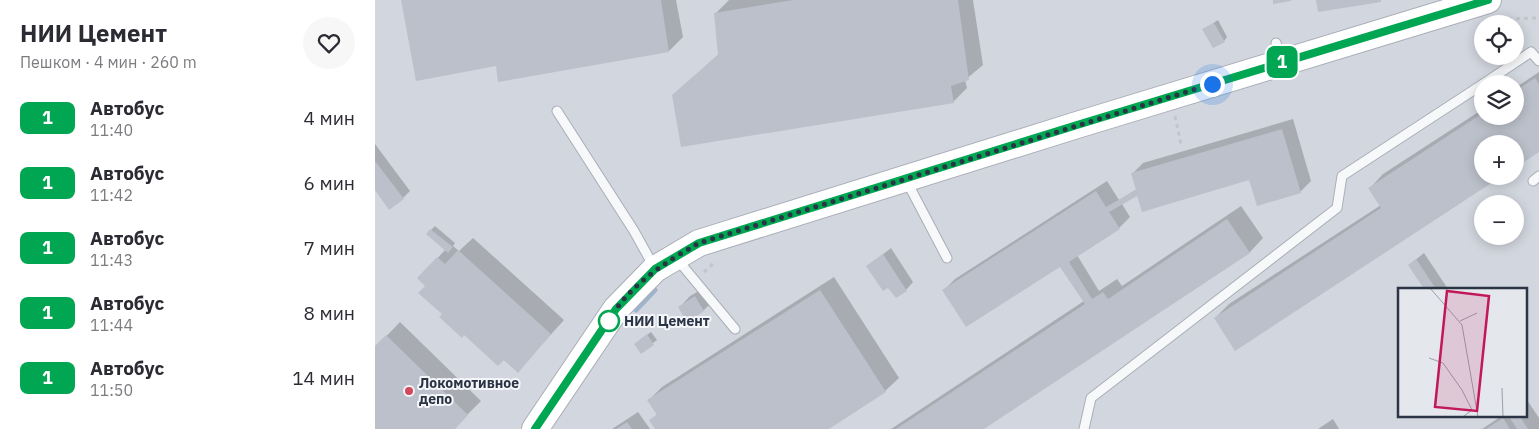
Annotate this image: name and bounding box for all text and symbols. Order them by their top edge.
map controls [1474,15,1524,245]
button: locate [1474,15,1524,65]
text: НИИ Цемент [20,17,167,49]
button: heart [303,17,355,69]
line badge: 1 [1266,46,1298,78]
text: 1 [1277,50,1287,73]
text: Пешком · 4 мин · 260 m [20,52,197,72]
your location [1200,72,1225,97]
button: layers [1474,75,1524,125]
text: Автобус [90,96,164,120]
text: 1 [42,106,53,129]
text: 4 мин [304,106,355,130]
text: 11:40 [90,120,133,140]
button: + [1474,135,1524,185]
text: Автобус [90,161,164,185]
text: 1 [42,171,53,194]
text: 6 мин [304,171,355,195]
text: 11:42 [90,185,133,205]
button: − [1474,195,1524,245]
text: Автобус [90,226,164,250]
text: 1 [42,236,53,259]
text: 7 мин [304,236,355,260]
text: 11:43 [90,250,133,270]
inset map [1398,288,1527,416]
text: Автобус [90,291,164,315]
text: 1 [42,301,53,324]
text: 8 мин [304,301,355,325]
marker: НИИ Цемент [598,310,620,332]
place label: НИИ Цемент [624,312,710,330]
text: 11:44 [90,315,133,335]
text: Автобус [90,356,164,380]
text: 1 [42,366,53,389]
text: 14 мин [292,366,355,390]
place label: Локомотивное депо [419,374,519,408]
text: 11:50 [90,380,133,400]
marker: Локомотивное депо [403,385,415,397]

